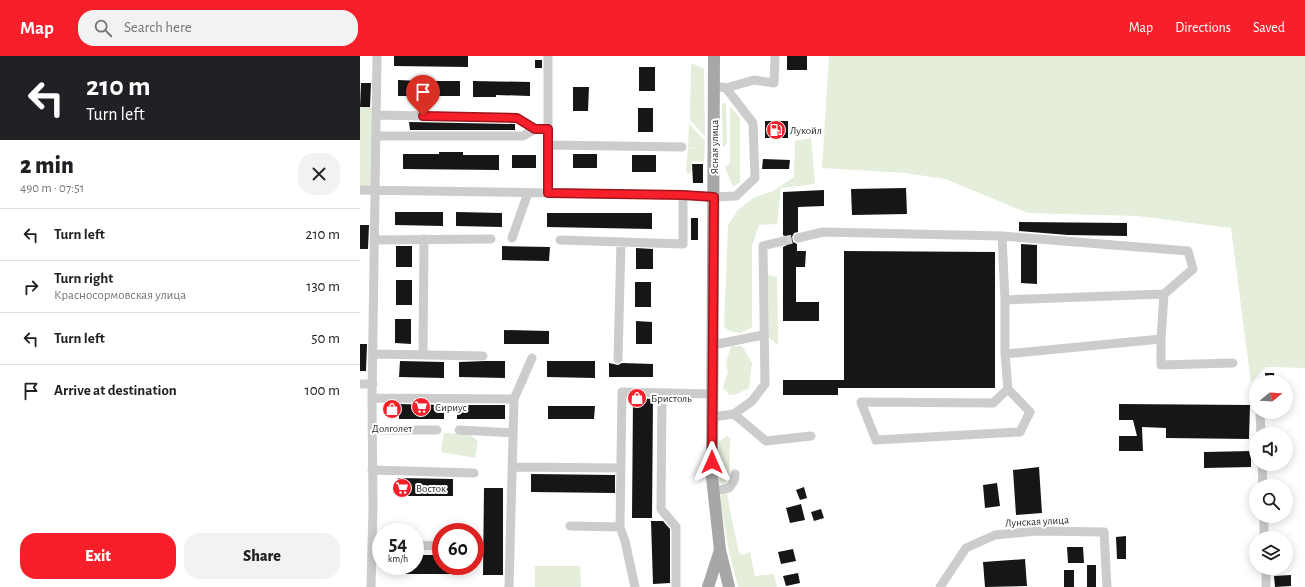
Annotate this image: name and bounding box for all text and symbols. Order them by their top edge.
search box [78,10,358,46]
icon: search [92,17,114,39]
text: Map [20,19,54,38]
text: Search here [124,20,192,35]
text: Map [1129,21,1153,35]
text: Directions [1175,21,1231,35]
text: Saved [1253,21,1285,35]
icon: left [20,72,72,124]
text: 210 m [86,73,151,101]
pin [406,75,440,116]
icon: arrive [412,81,434,103]
text: Turn left [86,106,145,124]
fuel station icon: Лукойл [765,119,787,141]
street label: Ясная улица [709,120,720,174]
place label: Лукойл [790,125,822,136]
button: close [298,153,340,195]
text: 2 min [20,154,74,178]
text: 490 m · 07:51 [20,182,84,195]
icon: left [20,224,42,246]
text: Turn left [54,227,105,242]
text: 210 m [306,227,340,242]
text: Turn right [54,271,113,286]
icon: right [20,276,42,298]
text: 130 m [306,279,340,294]
text: Красносормовская улица [54,289,186,302]
icon: left [20,328,42,350]
text: Turn left [54,331,105,346]
text: 50 m [311,331,340,346]
north arrow [1249,375,1293,419]
map controls [1249,375,1293,575]
icon: arrive [20,380,42,402]
text: Arrive at destination [54,383,177,398]
text: 100 m [305,383,340,398]
shop icon: Бристоль [626,387,648,409]
place label: Бристоль [651,393,692,404]
supermarket icon: Сириус [410,396,432,418]
shop icon: Долголет [381,398,403,420]
place label: Сириус [435,402,467,413]
place label: Долголет [372,423,412,434]
button: sound [1249,427,1293,471]
position arrow [691,441,733,483]
supermarket icon: Восток [391,477,413,499]
button: search [1249,479,1293,523]
place label: Восток [416,483,446,494]
street label: Лунская улица [1005,514,1069,529]
speed limit sign: 60 [432,523,484,575]
button: layers [1249,531,1293,575]
button: Exit [20,533,176,579]
button: Share [184,533,340,579]
text: 54 [389,534,407,554]
text: km/h [388,554,408,564]

